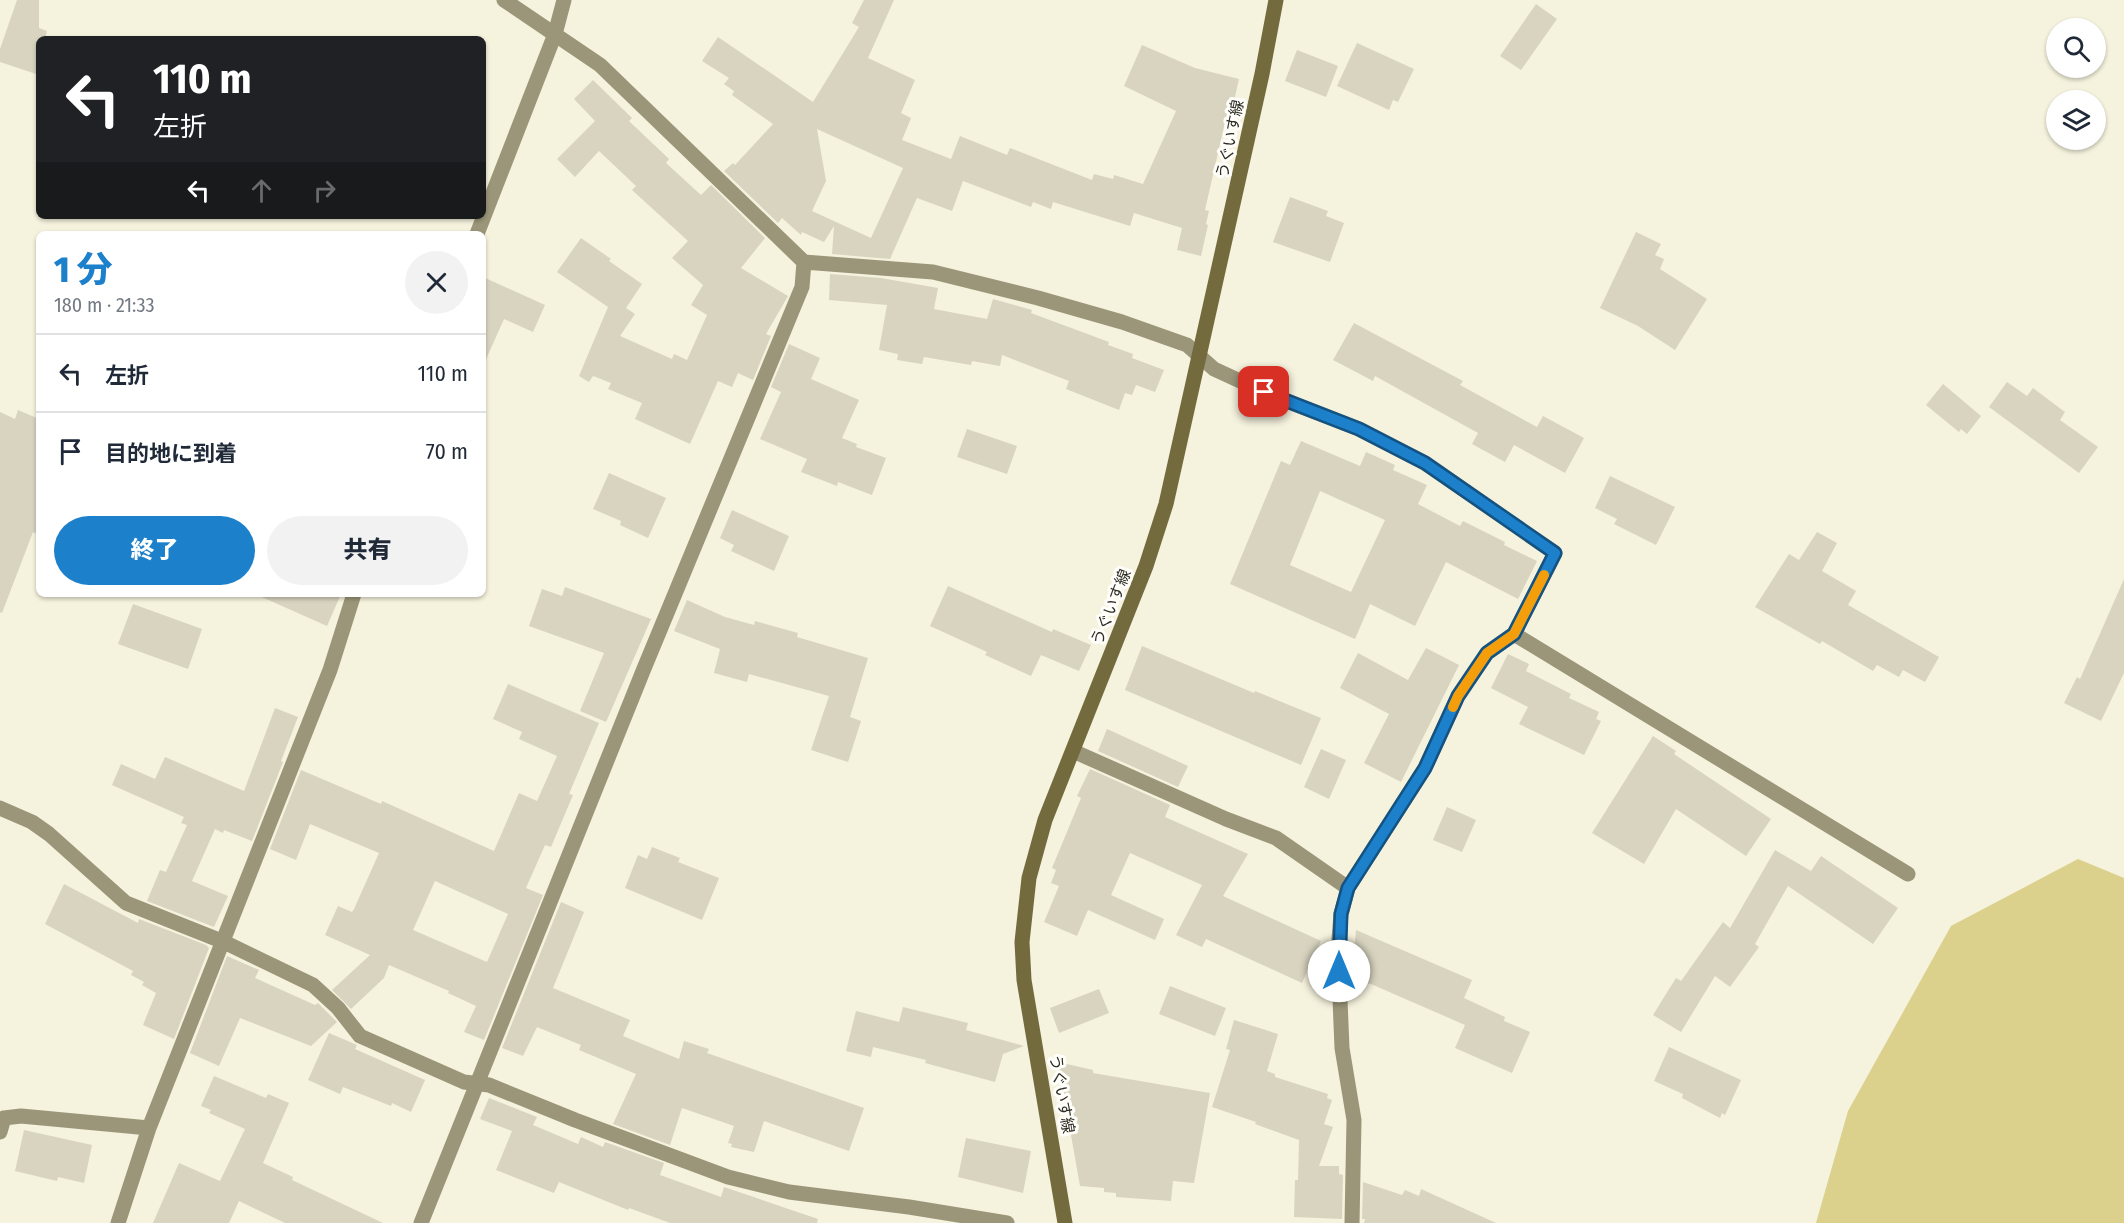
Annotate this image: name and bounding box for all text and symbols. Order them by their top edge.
map controls [2046,18,2106,150]
button: search [2046,18,2106,78]
text: 110 m [153,54,252,104]
icon: left [54,60,132,138]
button: layers [2046,90,2106,150]
street label: うぐいす線 [1212,98,1248,180]
text: 左折 [153,111,207,143]
icon: left [182,174,215,207]
icon: ahead [245,174,278,207]
icon: right [308,174,341,207]
text: 1 分 [54,248,113,292]
button: close [405,251,468,314]
text: 180 m · 21:33 [54,293,155,317]
icon: left [54,357,87,390]
text: 110 m [418,360,468,387]
text: 左折 [105,362,149,389]
pin [1238,366,1289,417]
icon: arrive [1247,375,1280,408]
icon: arrive [54,435,87,468]
text: 70 m [426,438,468,465]
text: 目的地に到着 [105,440,237,467]
button: 終了 [54,516,255,585]
button: 共有 [267,516,468,585]
street label: うぐいす線 [1087,566,1135,648]
position arrow [1307,939,1371,1003]
street label: うぐいす線 [1046,1053,1078,1135]

